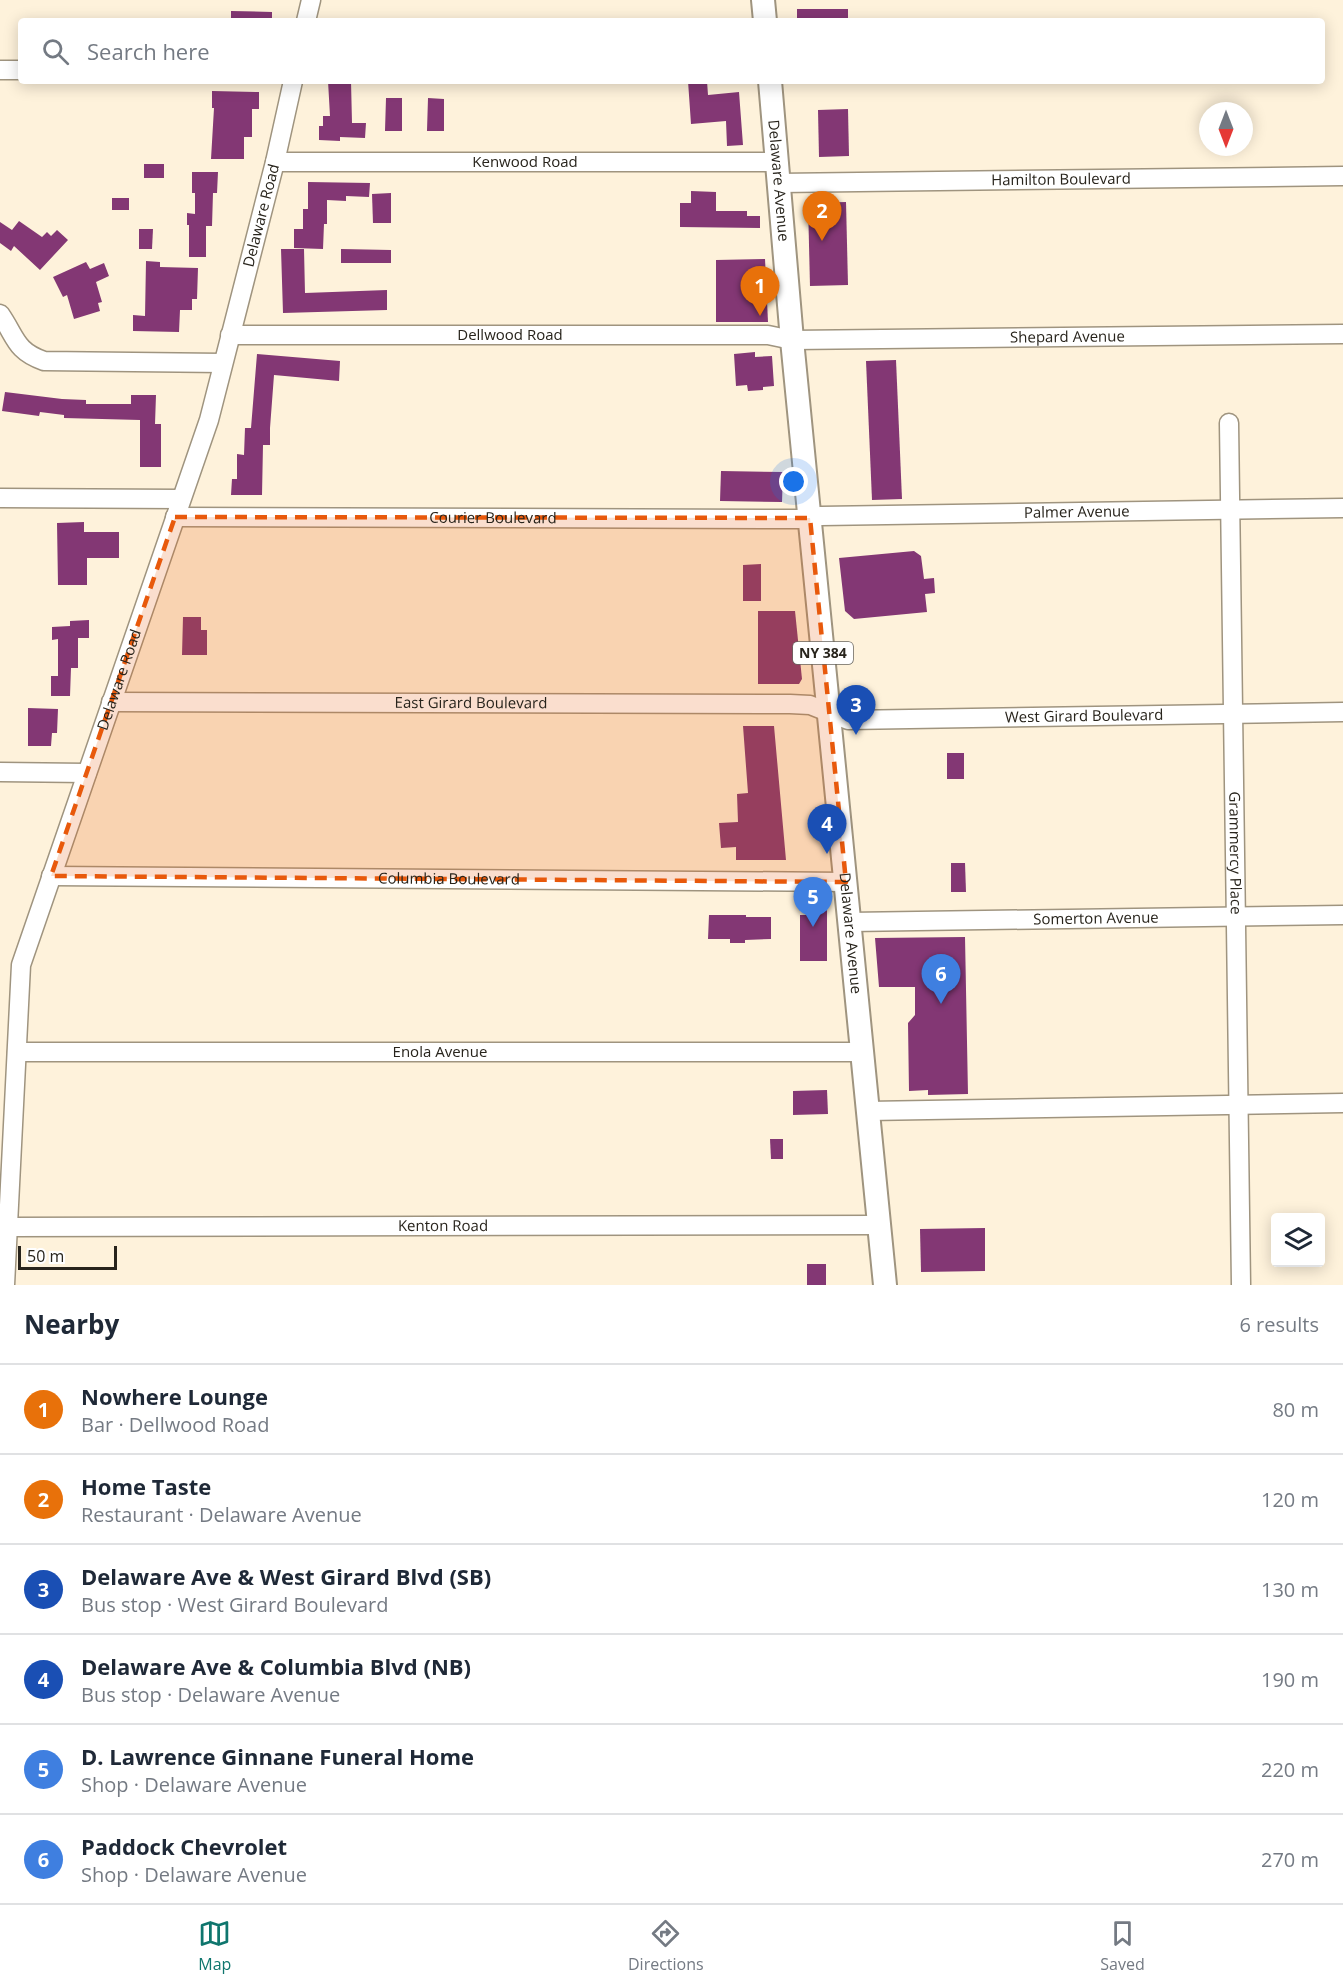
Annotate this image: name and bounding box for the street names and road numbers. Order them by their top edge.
street label: Delaware Avenue [764,119,795,242]
street label: Kenwood Road [472,151,578,171]
street label: Delaware Road [238,162,283,269]
street label: Hamilton Boulevard [991,168,1131,189]
street label: Dellwood Road [457,324,563,344]
street label: Shepard Avenue [1010,325,1125,347]
street label: Palmer Avenue [1024,500,1130,522]
street label: Courier Boulevard [429,507,557,527]
street label: Delaware Road [92,626,145,733]
road number: NY 384 [793,642,853,664]
street label: East Girard Boulevard [395,692,547,712]
street label: West Girard Boulevard [1005,704,1163,726]
street label: Grammercy Place [1225,791,1247,915]
street label: Columbia Boulevard [378,867,520,889]
street label: Delaware Avenue [835,871,867,995]
street label: Somerton Avenue [1033,907,1159,928]
street label: Enola Avenue [393,1041,487,1061]
street label: Kenton Road [398,1215,488,1235]

